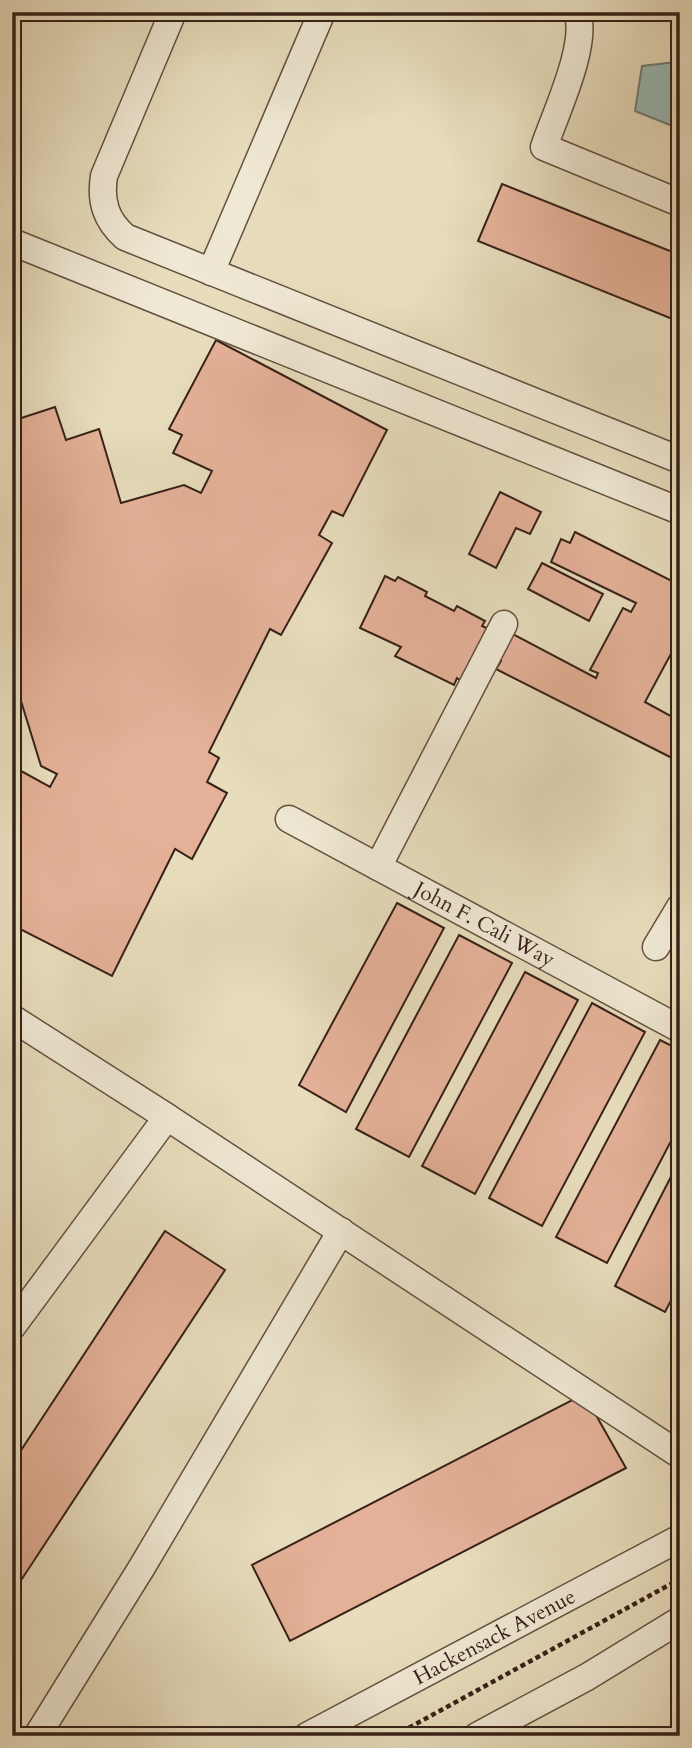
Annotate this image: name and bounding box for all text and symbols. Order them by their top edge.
street label: John F. Cali Way [406,873,560,974]
street label: Hackensack Avenue [408,1582,581,1692]

